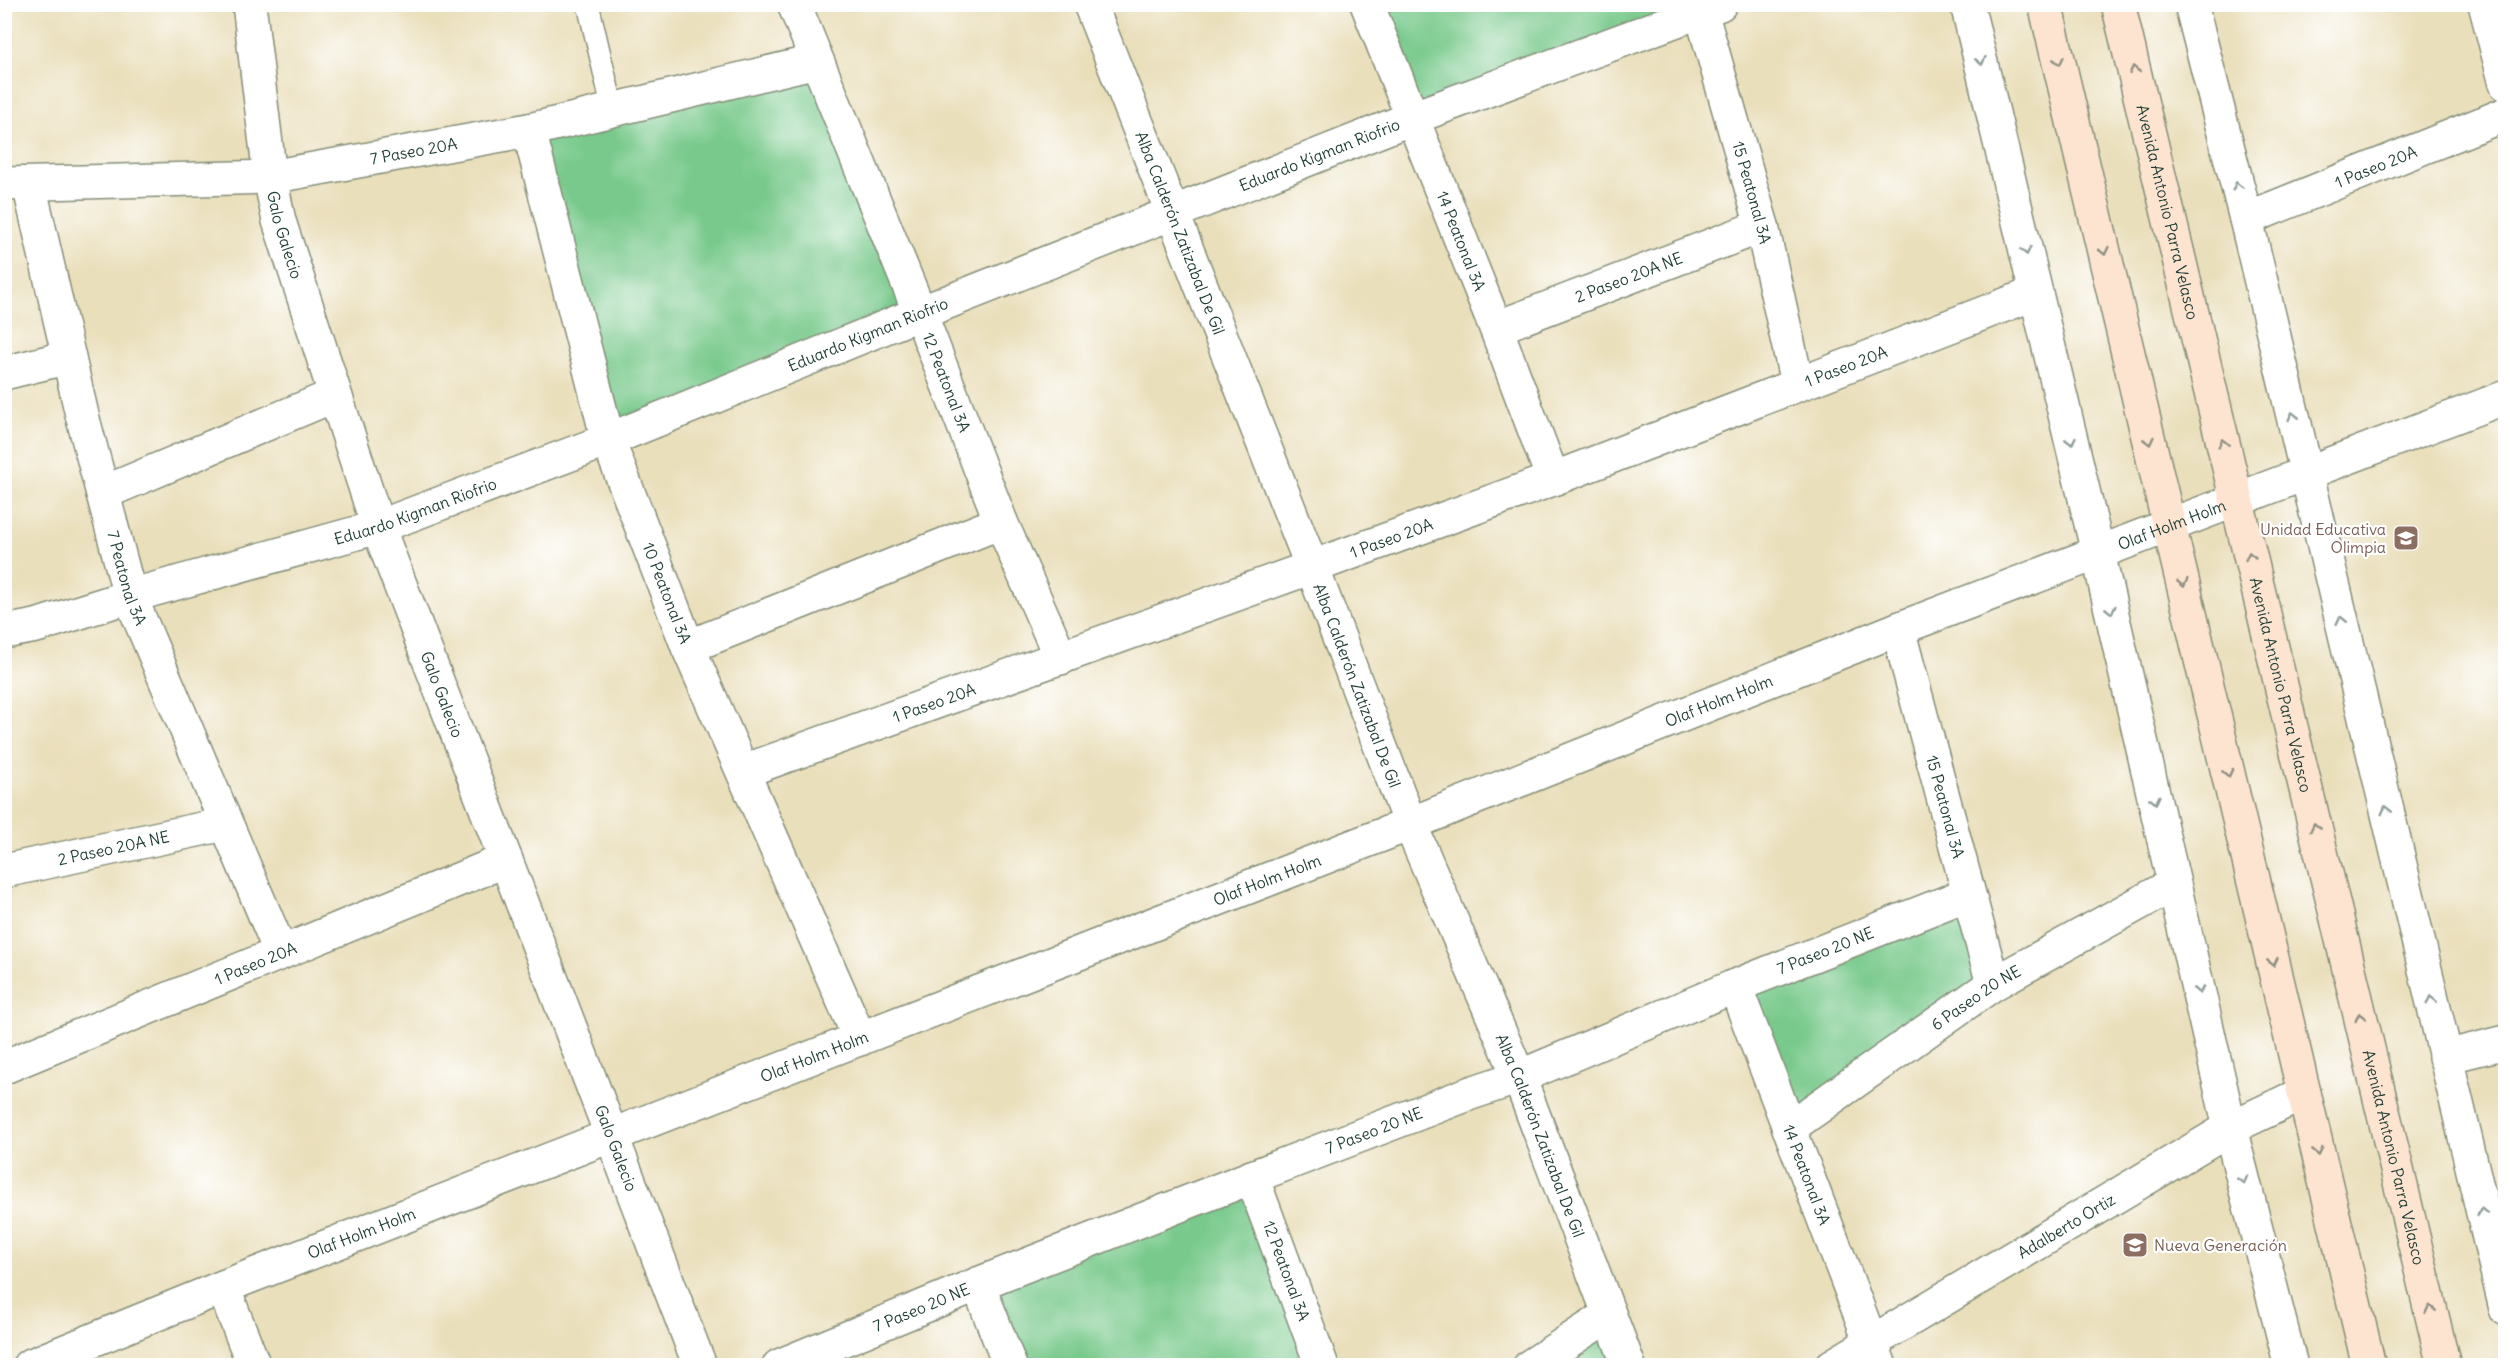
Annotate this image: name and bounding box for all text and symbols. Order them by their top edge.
one-way arrow [1974,56,1987,66]
one-way arrow [2052,56,2065,66]
one-way arrow [2128,65,2141,75]
street label: Avenida Antonio Parra Velasco [2132,103,2203,322]
street label: Eduardo Kigman Riofrio [1236,114,1403,196]
street label: Alba Calderón Zatizabal De Gil [1131,128,1229,337]
street label: 7 Paseo 20A [368,133,459,169]
street label: 15 Peatonal 3A [1728,139,1776,246]
street label: 1 Paseo 20A [2332,141,2420,192]
one-way arrow [2232,181,2245,191]
street label: 14 Peatonal 3A [1432,188,1490,294]
street label: Galo Galecio [263,189,307,281]
one-way arrow [2019,246,2032,256]
one-way arrow [2097,246,2110,256]
street label: 2 Paseo 20A NE [1572,247,1685,307]
street label: Eduardo Kigman Riofrio [785,293,951,376]
street label: 12 Peatonal 3A [918,330,975,435]
street label: 1 Paseo 20A [1802,341,1890,391]
one-way arrow [2287,411,2300,421]
one-way arrow [2064,436,2077,446]
one-way arrow [2142,436,2155,446]
one-way arrow [2218,438,2231,448]
street label: Eduardo Kigman Riofrio [332,473,499,549]
street label: Olaf Holm Holm [2115,495,2229,554]
street label: 1 Paseo 20A [1347,514,1436,562]
place label: Unidad Educativa Olimpia [2260,519,2386,557]
school or university icon: Unidad Educativa Olimpia [2391,523,2421,553]
street label: 7 Peatonal 3A [103,528,151,628]
street label: 10 Peatonal 3A [639,540,696,647]
one-way arrow [2245,551,2258,561]
street label: Avenida Antonio Parra Velasco [2246,575,2316,794]
one-way arrow [2176,578,2189,588]
street label: Alba Calderón Zatizabal De Gil [1309,581,1405,790]
one-way arrow [2104,605,2117,615]
one-way arrow [2335,616,2348,626]
street label: Galo Galecio [417,648,468,740]
street label: Olaf Holm Holm [1662,670,1775,731]
street label: 1 Paseo 20A [890,679,978,727]
street label: 15 Peatonal 3A [1922,753,1969,860]
one-way arrow [2221,767,2234,777]
one-way arrow [2148,795,2161,805]
one-way arrow [2380,805,2393,815]
one-way arrow [2309,822,2322,832]
street label: 2 Paseo 20A NE [56,826,171,869]
street label: Olaf Holm Holm [1210,850,1324,910]
street label: 7 Paseo 20 NE [1774,922,1877,978]
street label: 1 Paseo 20A [211,938,299,989]
one-way arrow [2266,957,2279,967]
street label: 6 Paseo 20 NE [1927,961,2024,1035]
one-way arrow [2191,985,2204,995]
one-way arrow [2426,995,2439,1005]
one-way arrow [2355,1012,2368,1022]
street label: Olaf Holm Holm [757,1026,871,1086]
street label: Alba Calderón Zatizabal De Gil [1492,1031,1589,1240]
street label: Avenida Antonio Parra Velasco [2359,1048,2429,1267]
street label: Galo Galecio [591,1102,642,1194]
street label: 7 Paseo 20 NE [1323,1103,1425,1158]
street label: 14 Peatonal 3A [1779,1122,1835,1228]
one-way arrow [2311,1147,2324,1157]
one-way arrow [2236,1175,2249,1185]
street label: Adalberto Ortiz [2014,1189,2119,1263]
street label: Olaf Holm Holm [305,1203,418,1263]
one-way arrow [2477,1207,2490,1217]
street label: 12 Peatonal 3A [1259,1218,1314,1324]
school or university icon: Nueva Generación [2120,1230,2150,1260]
place label: Nueva Generación [2154,1235,2287,1255]
street label: 7 Paseo 20 NE [870,1279,973,1336]
one-way arrow [2424,1304,2437,1314]

